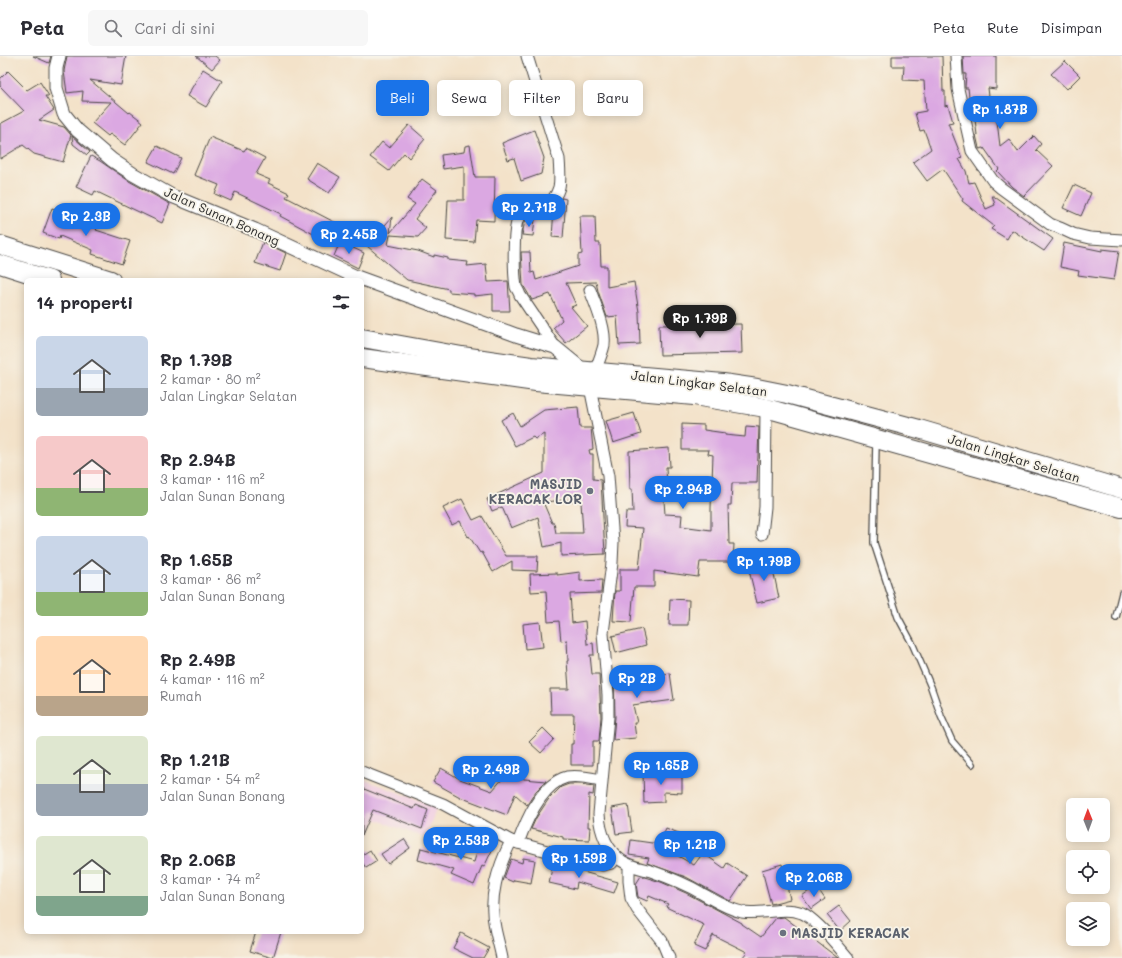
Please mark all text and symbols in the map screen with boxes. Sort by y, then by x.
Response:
search box [88,10,368,46]
text: Peta [20,15,64,40]
icon: search [102,17,124,39]
text: Cari di sini [134,18,215,38]
text: Peta [933,18,965,37]
text: Rute [987,18,1019,37]
text: Disimpan [1041,18,1102,37]
chip: Beli [376,80,429,116]
chip: Sewa [437,80,501,116]
chip: Filter [509,80,575,116]
chip: Baru [583,80,643,116]
pin: Rp 1.87B [959,96,1041,130]
text: Rp 1.87B [972,100,1028,117]
street label: Jalan Sunan Bonang [162,182,283,249]
pin: Rp 2.71B [488,194,570,228]
text: Rp 2.71B [502,198,556,215]
pin: Rp 2.3B [49,203,123,237]
text: Rp 2.3B [61,207,111,224]
pin: Rp 2.45B [308,221,390,255]
text: Rp 2.45B [320,225,378,242]
text: 14 properti [36,291,133,313]
icon: filters [330,291,352,313]
pin: Rp 1.79B [659,305,741,339]
text: Rp 1.79B [672,309,728,326]
text: Rp 1.79B [160,348,233,370]
icon: home [68,352,116,400]
street label: Jalan Lingkar Selatan [630,366,768,399]
text: 2 kamar · 80 m² [160,370,261,387]
text: Jalan Lingkar Selatan [160,387,297,404]
street label: Jalan Lingkar Selatan [946,429,1082,486]
text: Rp 2.94B [160,448,236,470]
icon: home [68,452,116,500]
text: 3 kamar · 116 m² [160,470,265,487]
place label: MASJID KERACAK LOR [489,475,582,507]
pin: Rp 2.94B [642,476,724,510]
text: Rp 2.94B [654,480,712,497]
marker: MASJID KERACAK LOR [585,486,595,496]
text: Jalan Sunan Bonang [160,487,285,504]
text: Rp 1.65B [160,548,233,570]
pin: Rp 1.79B [723,548,805,582]
icon: home [68,552,116,600]
text: Rp 1.79B [736,552,792,569]
text: 3 kamar · 86 m² [160,570,261,587]
text: Jalan Sunan Bonang [160,587,285,604]
text: Rp 2.49B [160,648,236,670]
icon: home [68,652,116,700]
pin: Rp 2B [609,665,665,699]
text: Rp 2B [618,669,656,686]
text: 4 kamar · 116 m² [160,670,265,687]
text: Rumah [160,687,201,704]
text: Rp 1.21B [160,748,230,770]
icon: home [68,752,116,800]
pin: Rp 1.65B [620,752,702,786]
pin: Rp 2.49B [450,756,532,790]
text: Rp 1.65B [633,756,689,773]
text: Rp 2.49B [462,760,520,777]
text: 2 kamar · 54 m² [160,770,260,787]
text: Jalan Sunan Bonang [160,787,285,804]
north arrow [1066,798,1110,842]
map controls [1066,798,1110,946]
pin: Rp 2.53B [420,827,502,861]
text: Rp 2.53B [432,831,490,848]
pin: Rp 1.21B [649,831,731,865]
text: Rp 1.21B [663,835,717,852]
pin: Rp 1.59B [538,845,620,879]
text: Rp 2.06B [160,848,236,870]
text: Rp 1.59B [551,849,607,866]
button: locate [1066,850,1110,894]
icon: home [68,852,116,900]
pin: Rp 2.06B [773,864,855,898]
text: Rp 2.06B [785,868,843,885]
text: 3 kamar · 74 m² [160,870,260,887]
text: Jalan Sunan Bonang [160,887,285,904]
button: layers [1066,902,1110,946]
place label: MASJID KERACAK [791,924,910,941]
marker: MASJID KERACAK [778,928,788,938]

